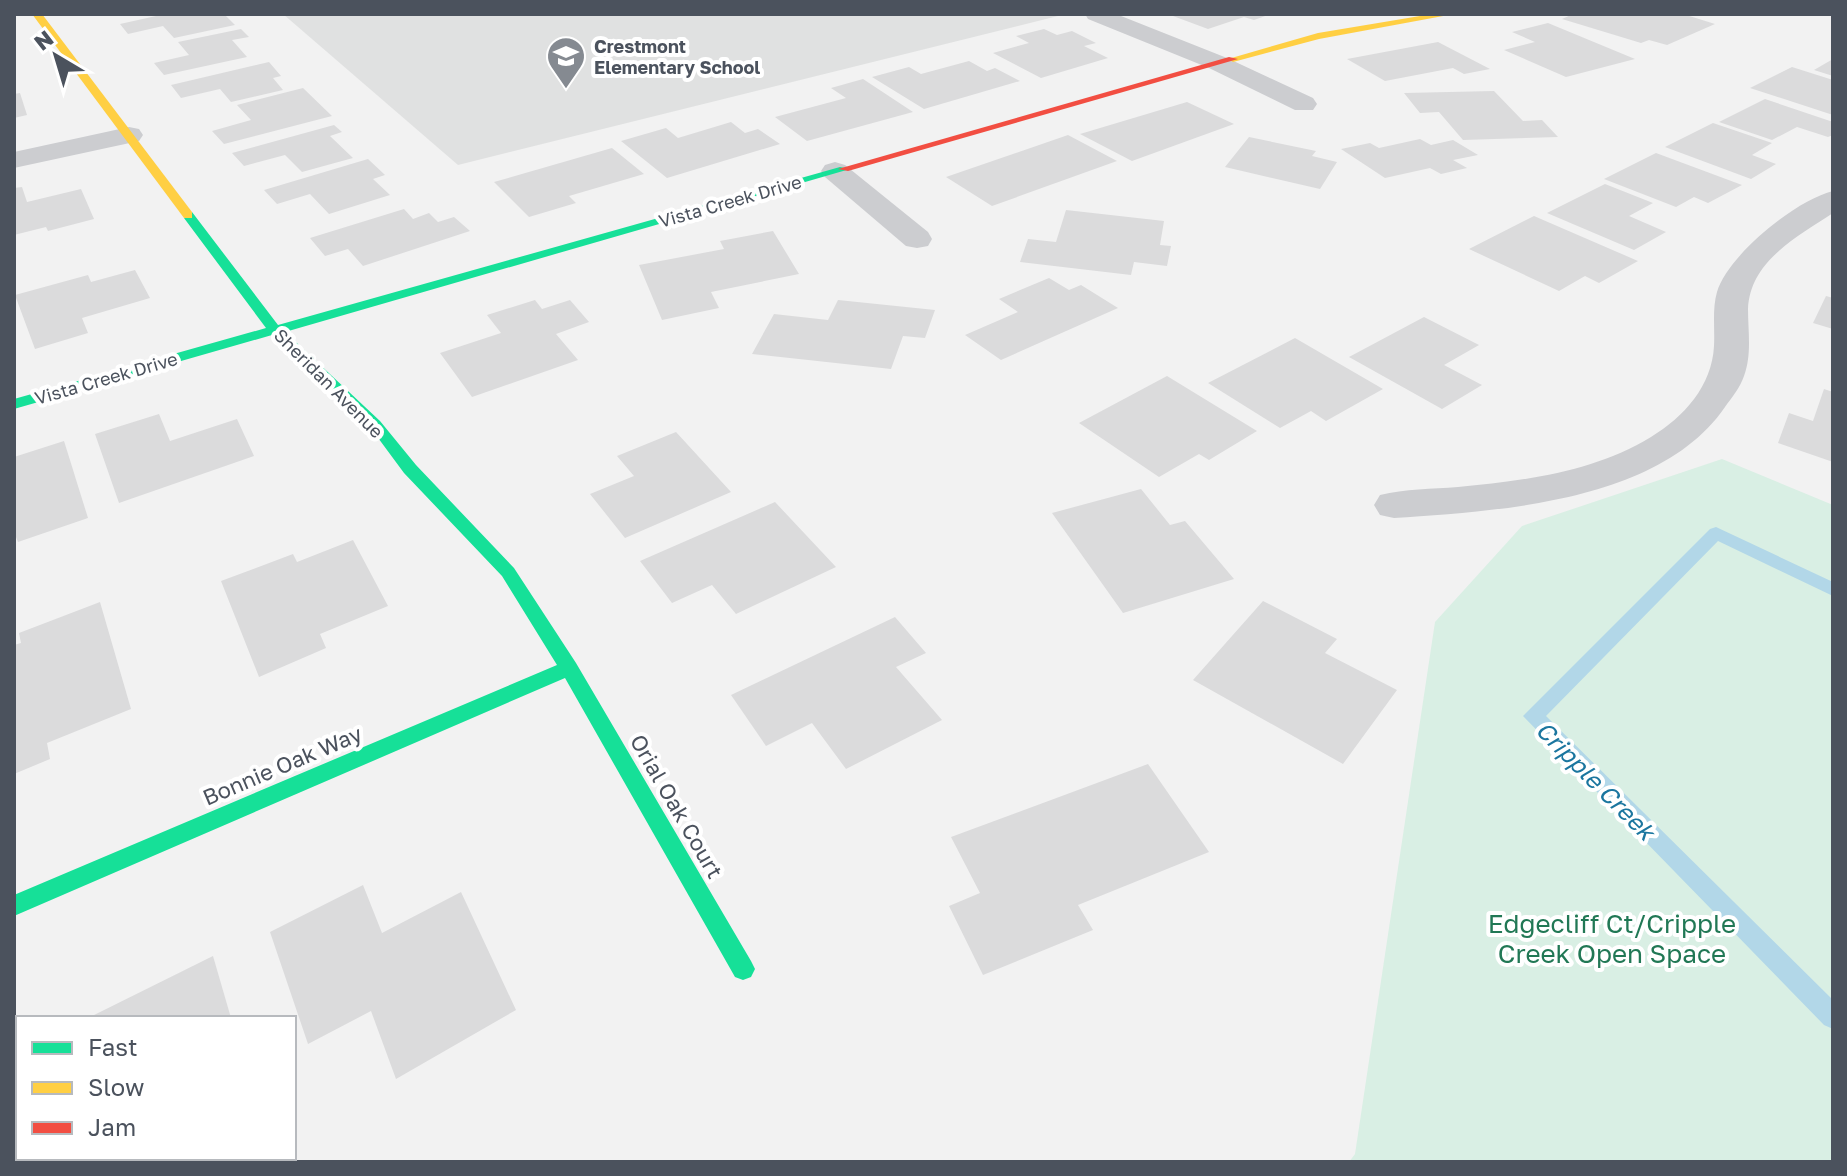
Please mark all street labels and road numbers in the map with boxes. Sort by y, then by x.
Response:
street label: Vista Creek Drive [656,170,804,232]
street label: Sheridan Avenue [270,324,388,442]
street label: Vista Creek Drive [32,347,180,409]
street label: Bonnie Oak Way [198,719,366,811]
street label: Orial Oak Court [625,729,729,883]

